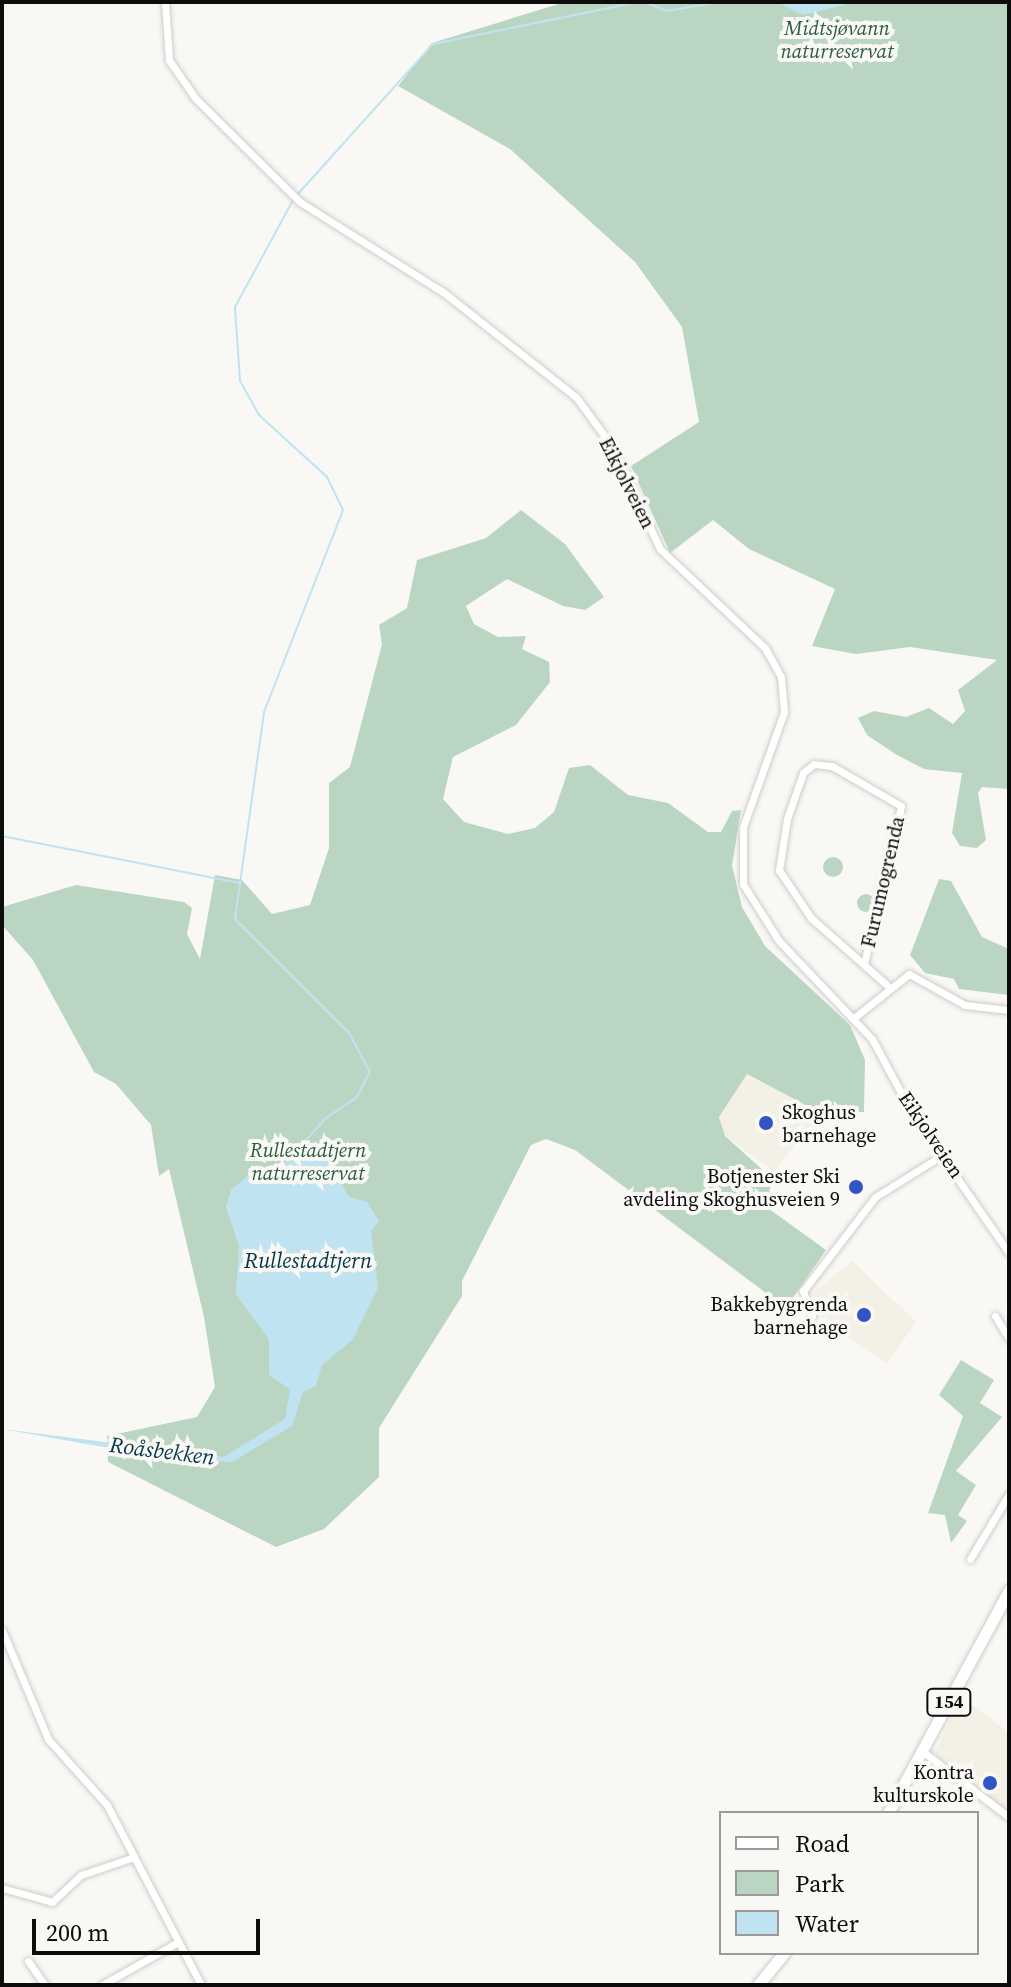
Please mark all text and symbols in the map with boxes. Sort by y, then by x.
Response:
park label: Midtsjøvann naturreservat [781,16,893,63]
street label: Eikjolveien [594,433,660,533]
street label: Furumogrenda [856,814,910,950]
street label: Eikjolveien [893,1087,969,1183]
place label: Skoghus barnehage [782,1100,877,1147]
marker: Skoghus barnehage [757,1114,775,1132]
park label: Rullestadtjern naturreservat [250,1139,366,1186]
place label: Botjenester Ski avdeling Skoghusveien 9 [623,1164,840,1211]
marker: Botjenester Ski avdeling Skoghusveien 9 [847,1178,865,1196]
water label: Rullestadtjern [244,1248,372,1274]
place label: Bakkebygrenda barnehage [710,1292,848,1339]
marker: Bakkebygrenda barnehage [855,1306,873,1324]
water label: Roåsbekken [108,1431,216,1471]
road number: 154 [925,1688,973,1716]
place label: Kontra kulturskole [873,1760,974,1807]
marker: Kontra kulturskole [981,1774,999,1792]
legend [719,1811,979,1955]
text: Road [795,1827,849,1860]
text: Park [795,1867,844,1900]
scale bar [36,1903,264,1953]
text: Water [795,1907,859,1940]
text: 200 m [46,1916,109,1949]

